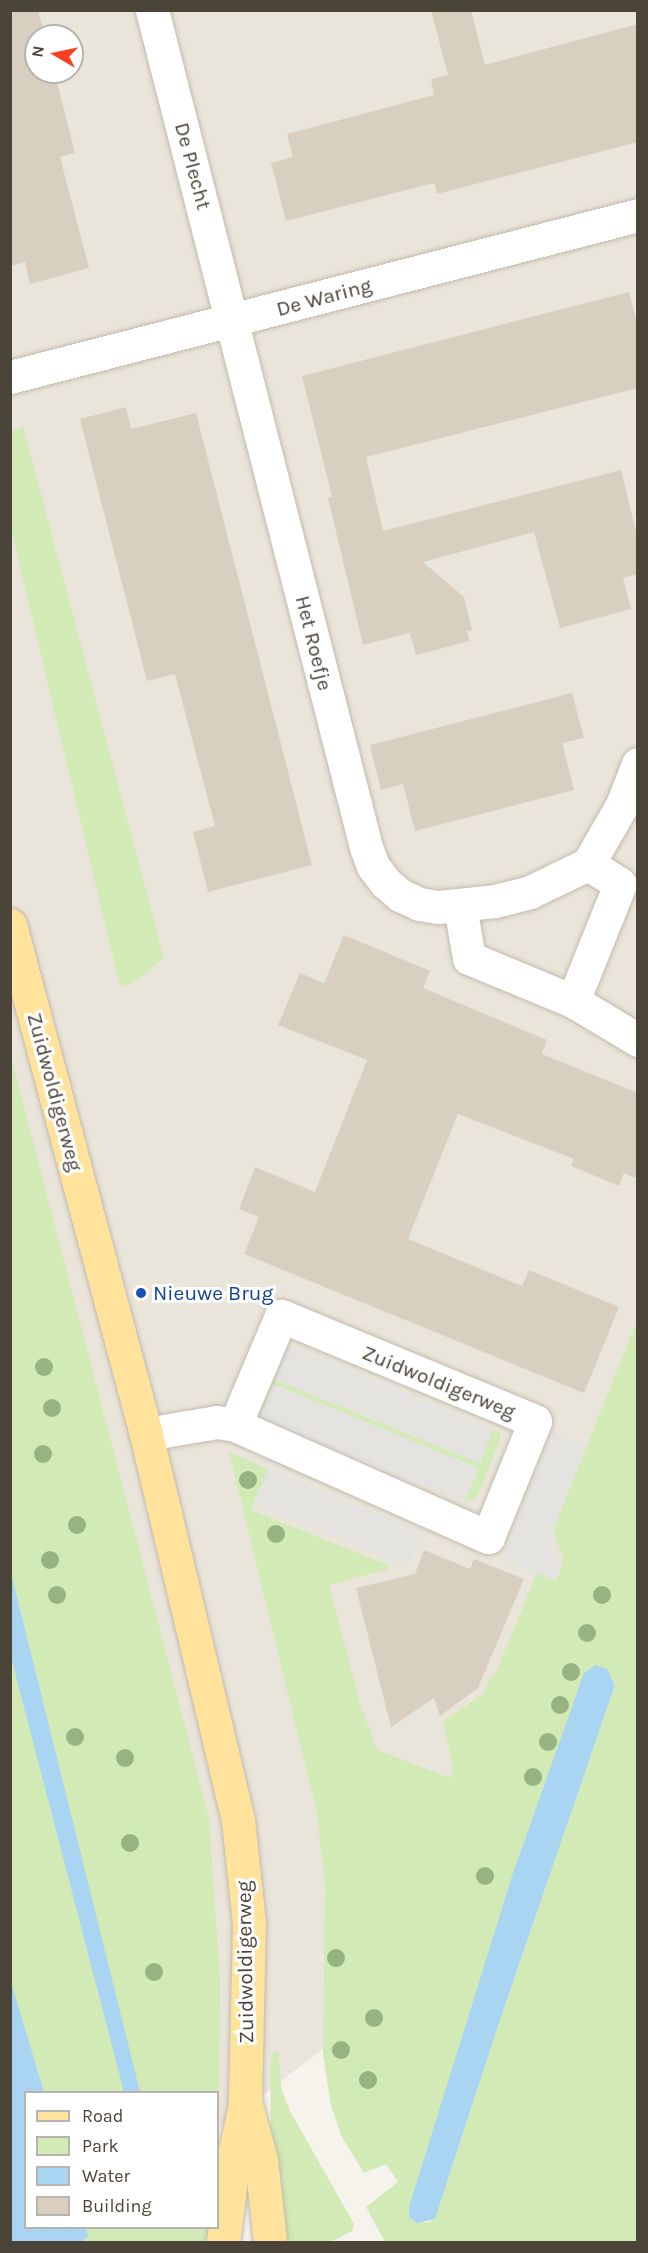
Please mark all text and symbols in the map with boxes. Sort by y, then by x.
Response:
north arrow [24,24,84,84]
text: N [27,44,48,59]
street label: De Plecht [169,120,217,212]
street label: De Waring [274,272,374,322]
street label: Het Roefje [290,593,338,693]
street label: Zuidwoldigerweg [22,1010,88,1174]
place label: Nieuwe Brug [153,1280,273,1306]
marker: Nieuwe Brug [134,1286,148,1300]
street label: Zuidwoldigerweg [359,1340,519,1424]
street label: Zuidwoldigerweg [231,1880,259,2044]
legend [24,2091,219,2229]
text: Road [82,2105,123,2127]
text: Park [82,2135,119,2157]
text: Water [82,2165,130,2187]
text: Building [82,2195,152,2217]

